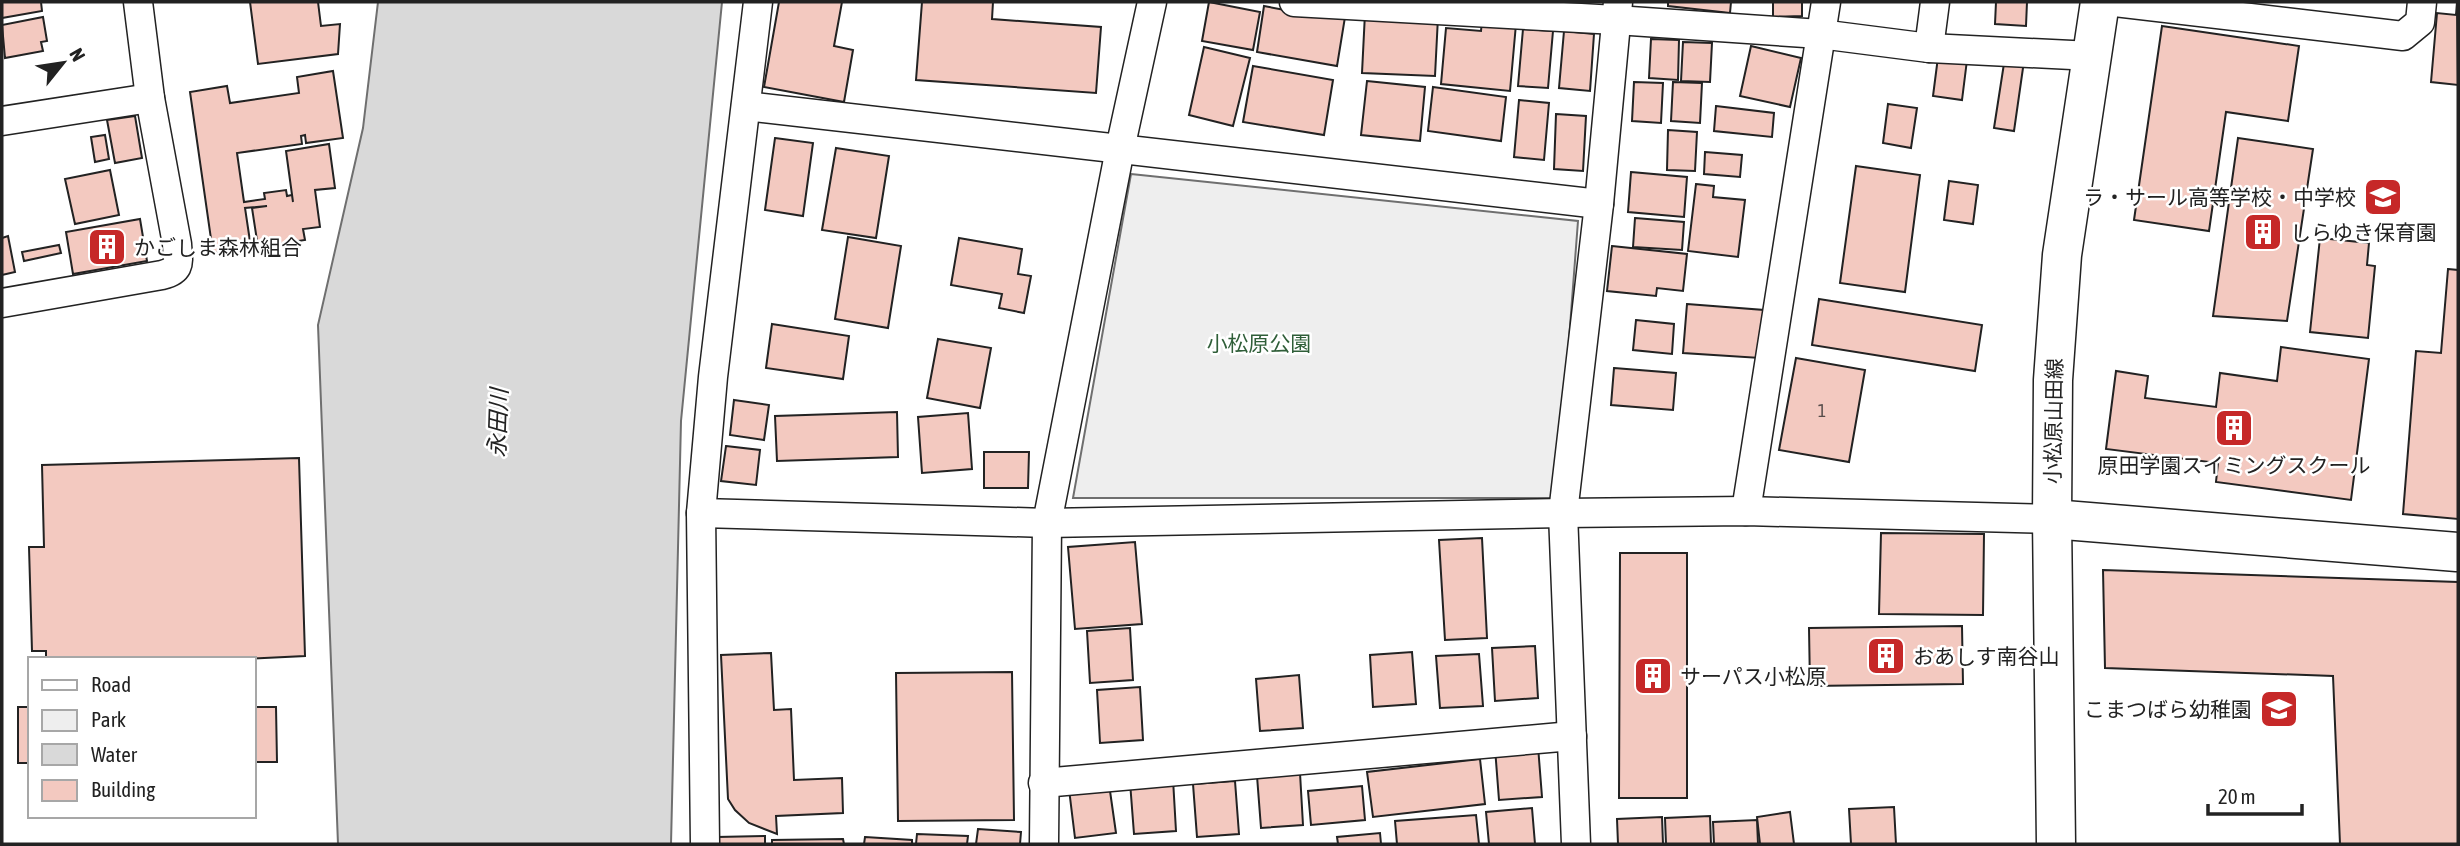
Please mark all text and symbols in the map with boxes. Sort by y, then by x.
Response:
north arrow [28,28,98,98]
text: N [65,44,90,65]
school or university icon: ラ・サール高等学校・中学校 [2362,176,2404,218]
place label: ラ・サール高等学校・中学校 [2083,185,2356,209]
building icon: しらゆき保育園 [2242,211,2284,253]
place label: しらゆき保育園 [2290,220,2437,244]
building icon: かごしま森林組合 [86,226,128,268]
place label: かごしま森林組合 [134,235,302,259]
park label: 小松原公園 [1207,331,1312,355]
street label: 小松原山田線 [2040,358,2066,484]
water label: 永田川 [484,385,512,458]
house number: 1 [1818,400,1826,421]
building icon: 原田学園スイミングスクール [2213,407,2255,449]
place label: 原田学園スイミングスクール [2098,453,2371,477]
building icon: おあしす南谷山 [1865,635,1907,677]
place label: おあしす南谷山 [1913,644,2060,668]
building icon: サーパス小松原 [1632,655,1674,697]
legend [28,657,256,818]
place label: サーパス小松原 [1680,664,1827,688]
text: Road [91,672,131,696]
school or university icon: こまつばら幼稚園 [2258,688,2300,730]
place label: こまつばら幼稚園 [2084,697,2252,721]
text: Park [91,707,126,731]
text: Water [91,742,138,766]
scale bar [2208,772,2302,816]
text: Building [91,777,155,801]
text: 20 m [2218,784,2256,808]

